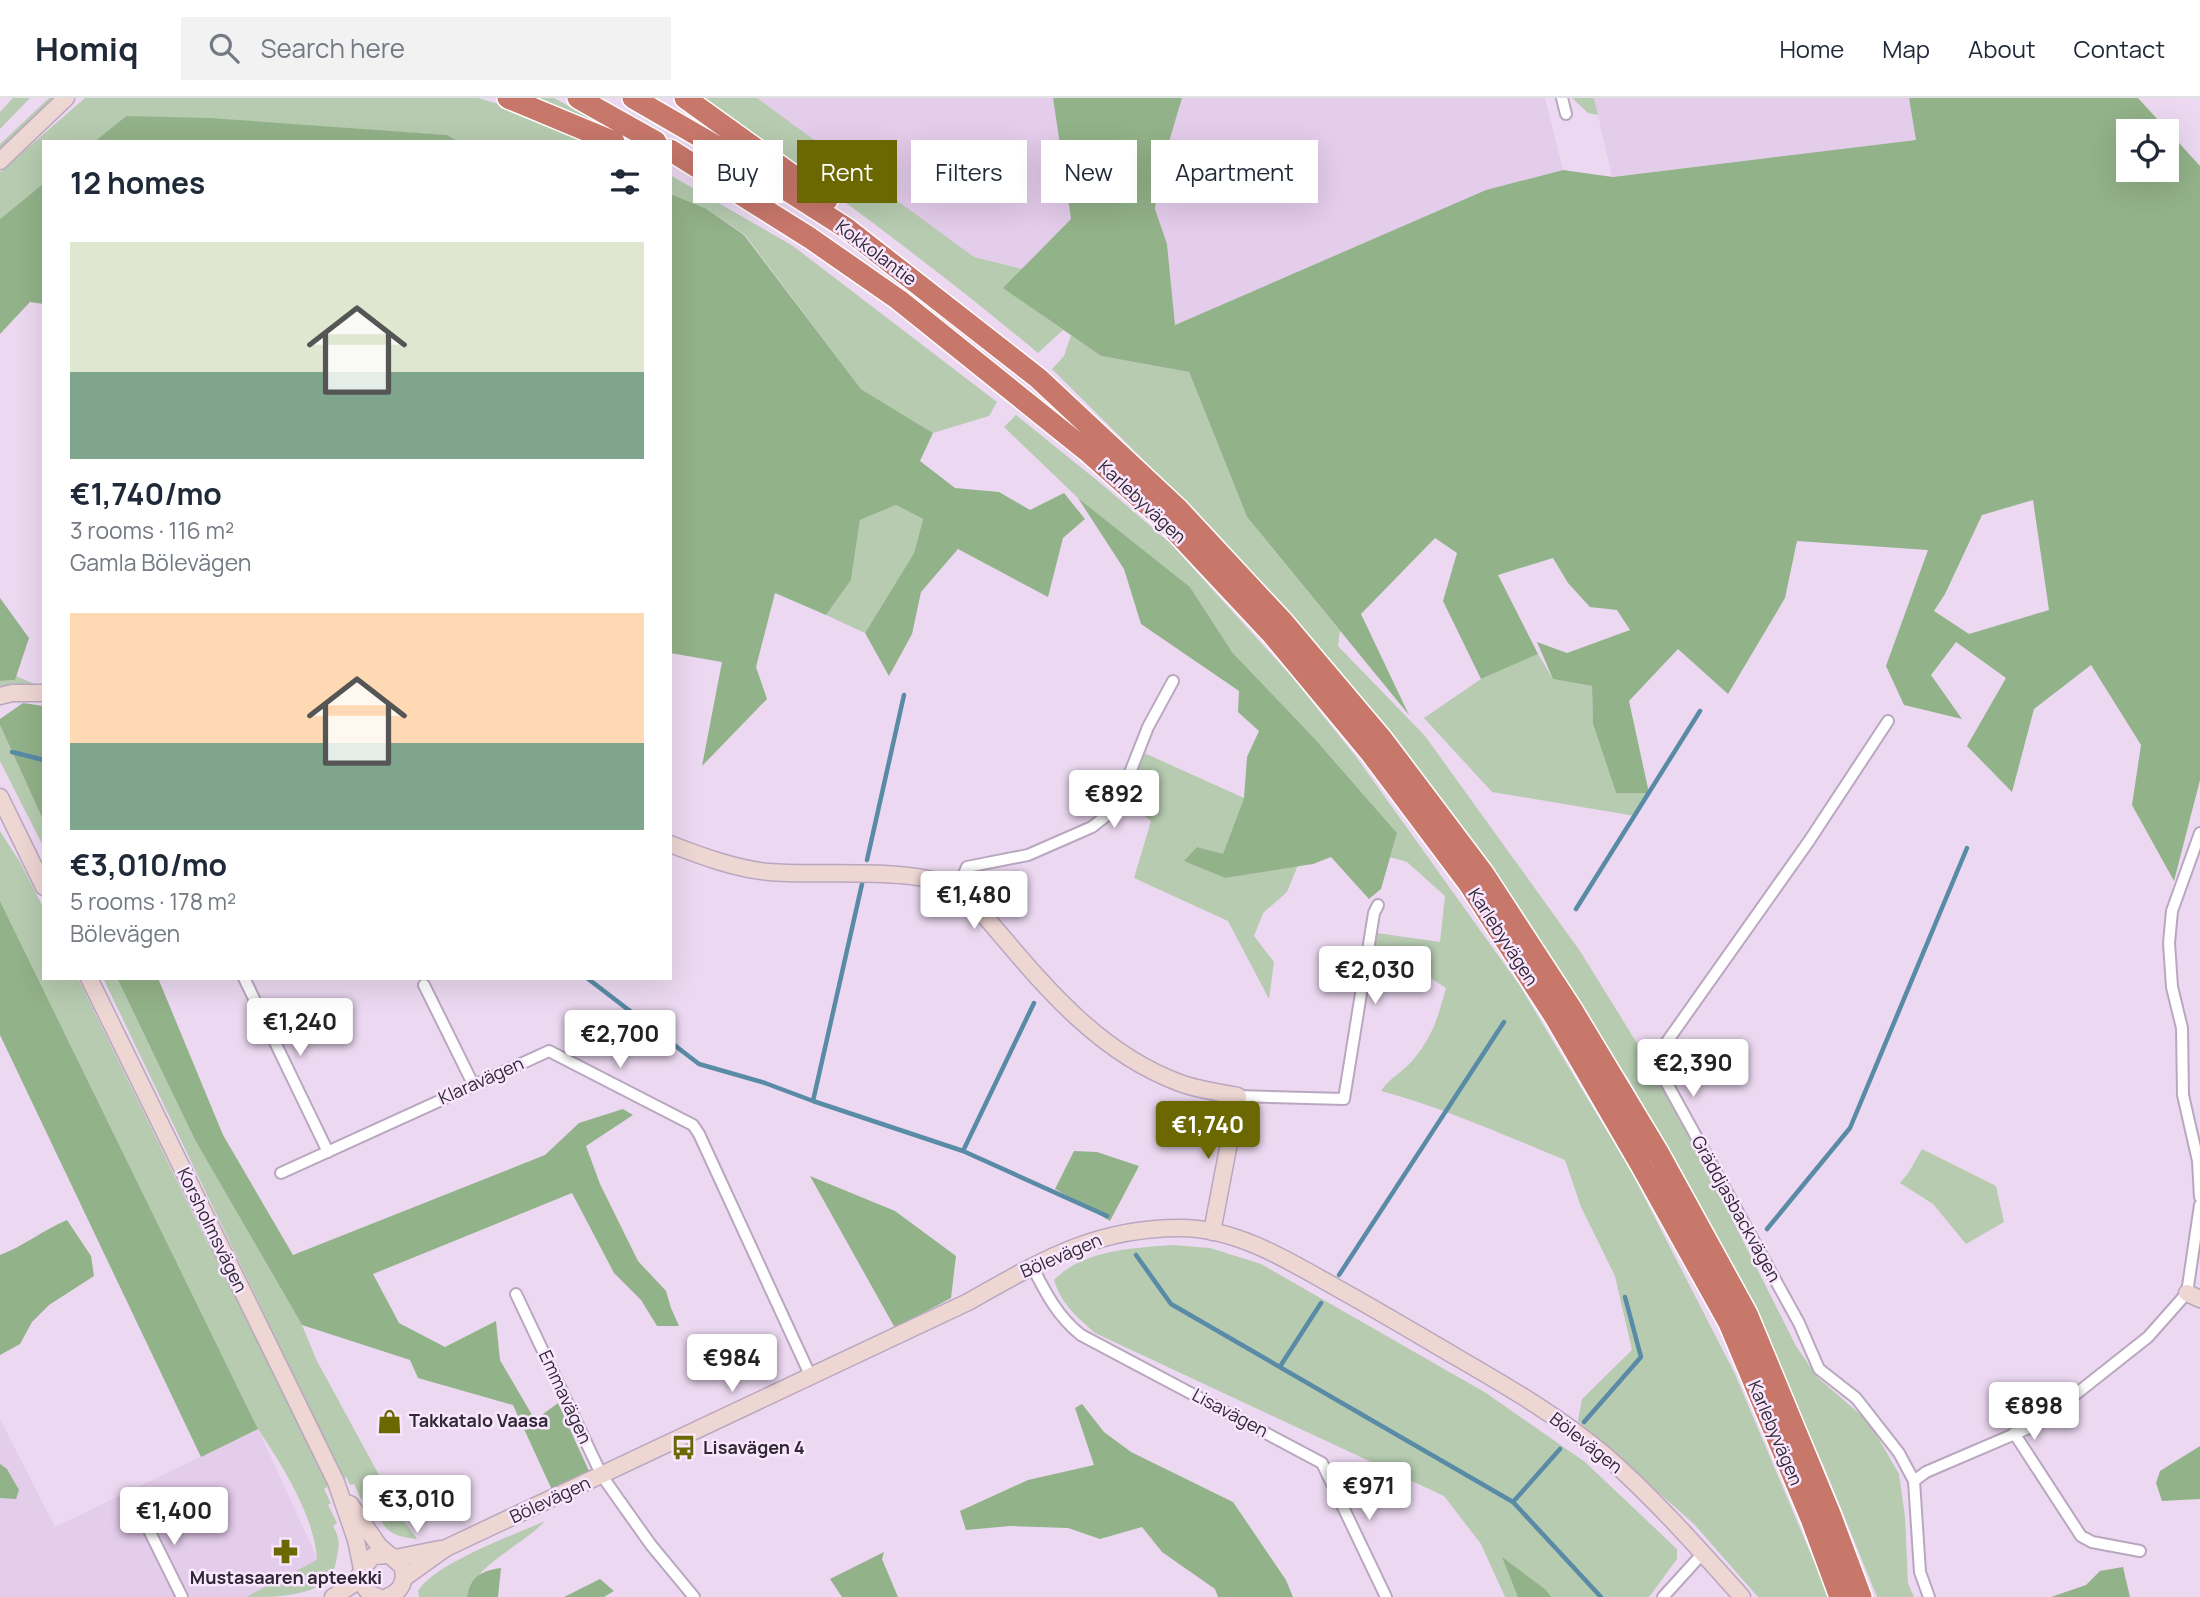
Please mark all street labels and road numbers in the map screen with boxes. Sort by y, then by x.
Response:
street label: Kokkolantie [831,214,922,291]
street label: Karlebyvägen [1094,454,1192,548]
street label: Karlebyvägen [1463,883,1544,990]
street label: Klaravägen [434,1051,527,1110]
street label: Gräddjasbackvägen [1687,1131,1787,1286]
street label: Korsholmsvägen [172,1163,254,1296]
street label: Bölevägen [1016,1227,1105,1283]
street label: Emmavägen [534,1346,598,1447]
street label: Karlebyvägen [1743,1376,1809,1489]
street label: Lisavägen [1188,1382,1273,1442]
street label: Bölevägen [1545,1406,1628,1478]
street label: Bölevägen [505,1470,594,1528]

